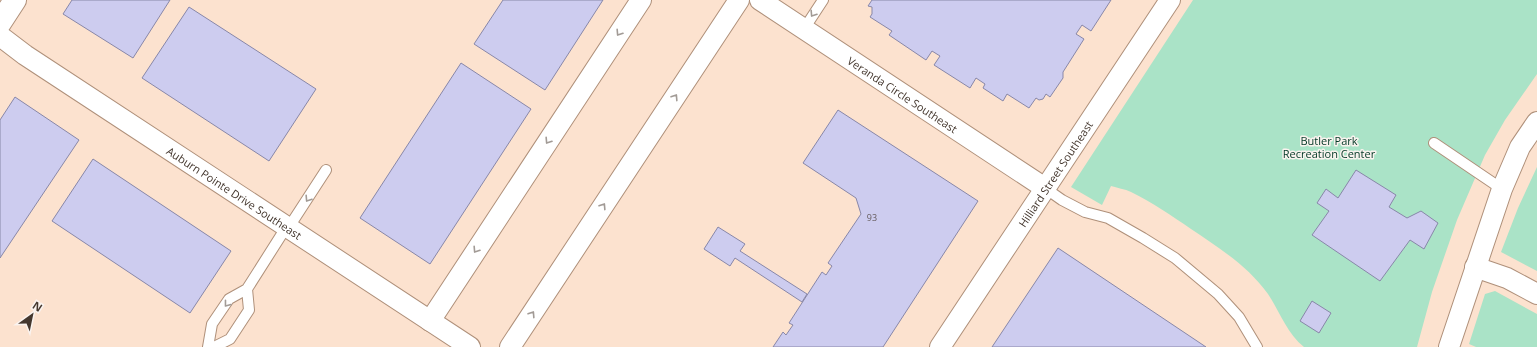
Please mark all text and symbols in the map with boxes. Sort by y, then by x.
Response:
one-way arrow [811,10,818,17]
one-way arrow [617,28,624,35]
street label: Veranda Circle Southeast [845,52,961,136]
one-way arrow [670,94,677,101]
street label: Hilliard Street Southeast [1014,117,1096,230]
park label: Butler Park Recreation Center [1283,133,1376,161]
one-way arrow [545,137,553,144]
street label: Auburn Pointe Drive Southeast [164,143,305,242]
one-way arrow [306,194,313,201]
one-way arrow [598,203,606,210]
house number: 93 [867,211,877,224]
one-way arrow [474,246,481,253]
north arrow [12,295,52,335]
text: N [30,297,46,315]
one-way arrow [224,299,231,306]
one-way arrow [527,312,534,319]

